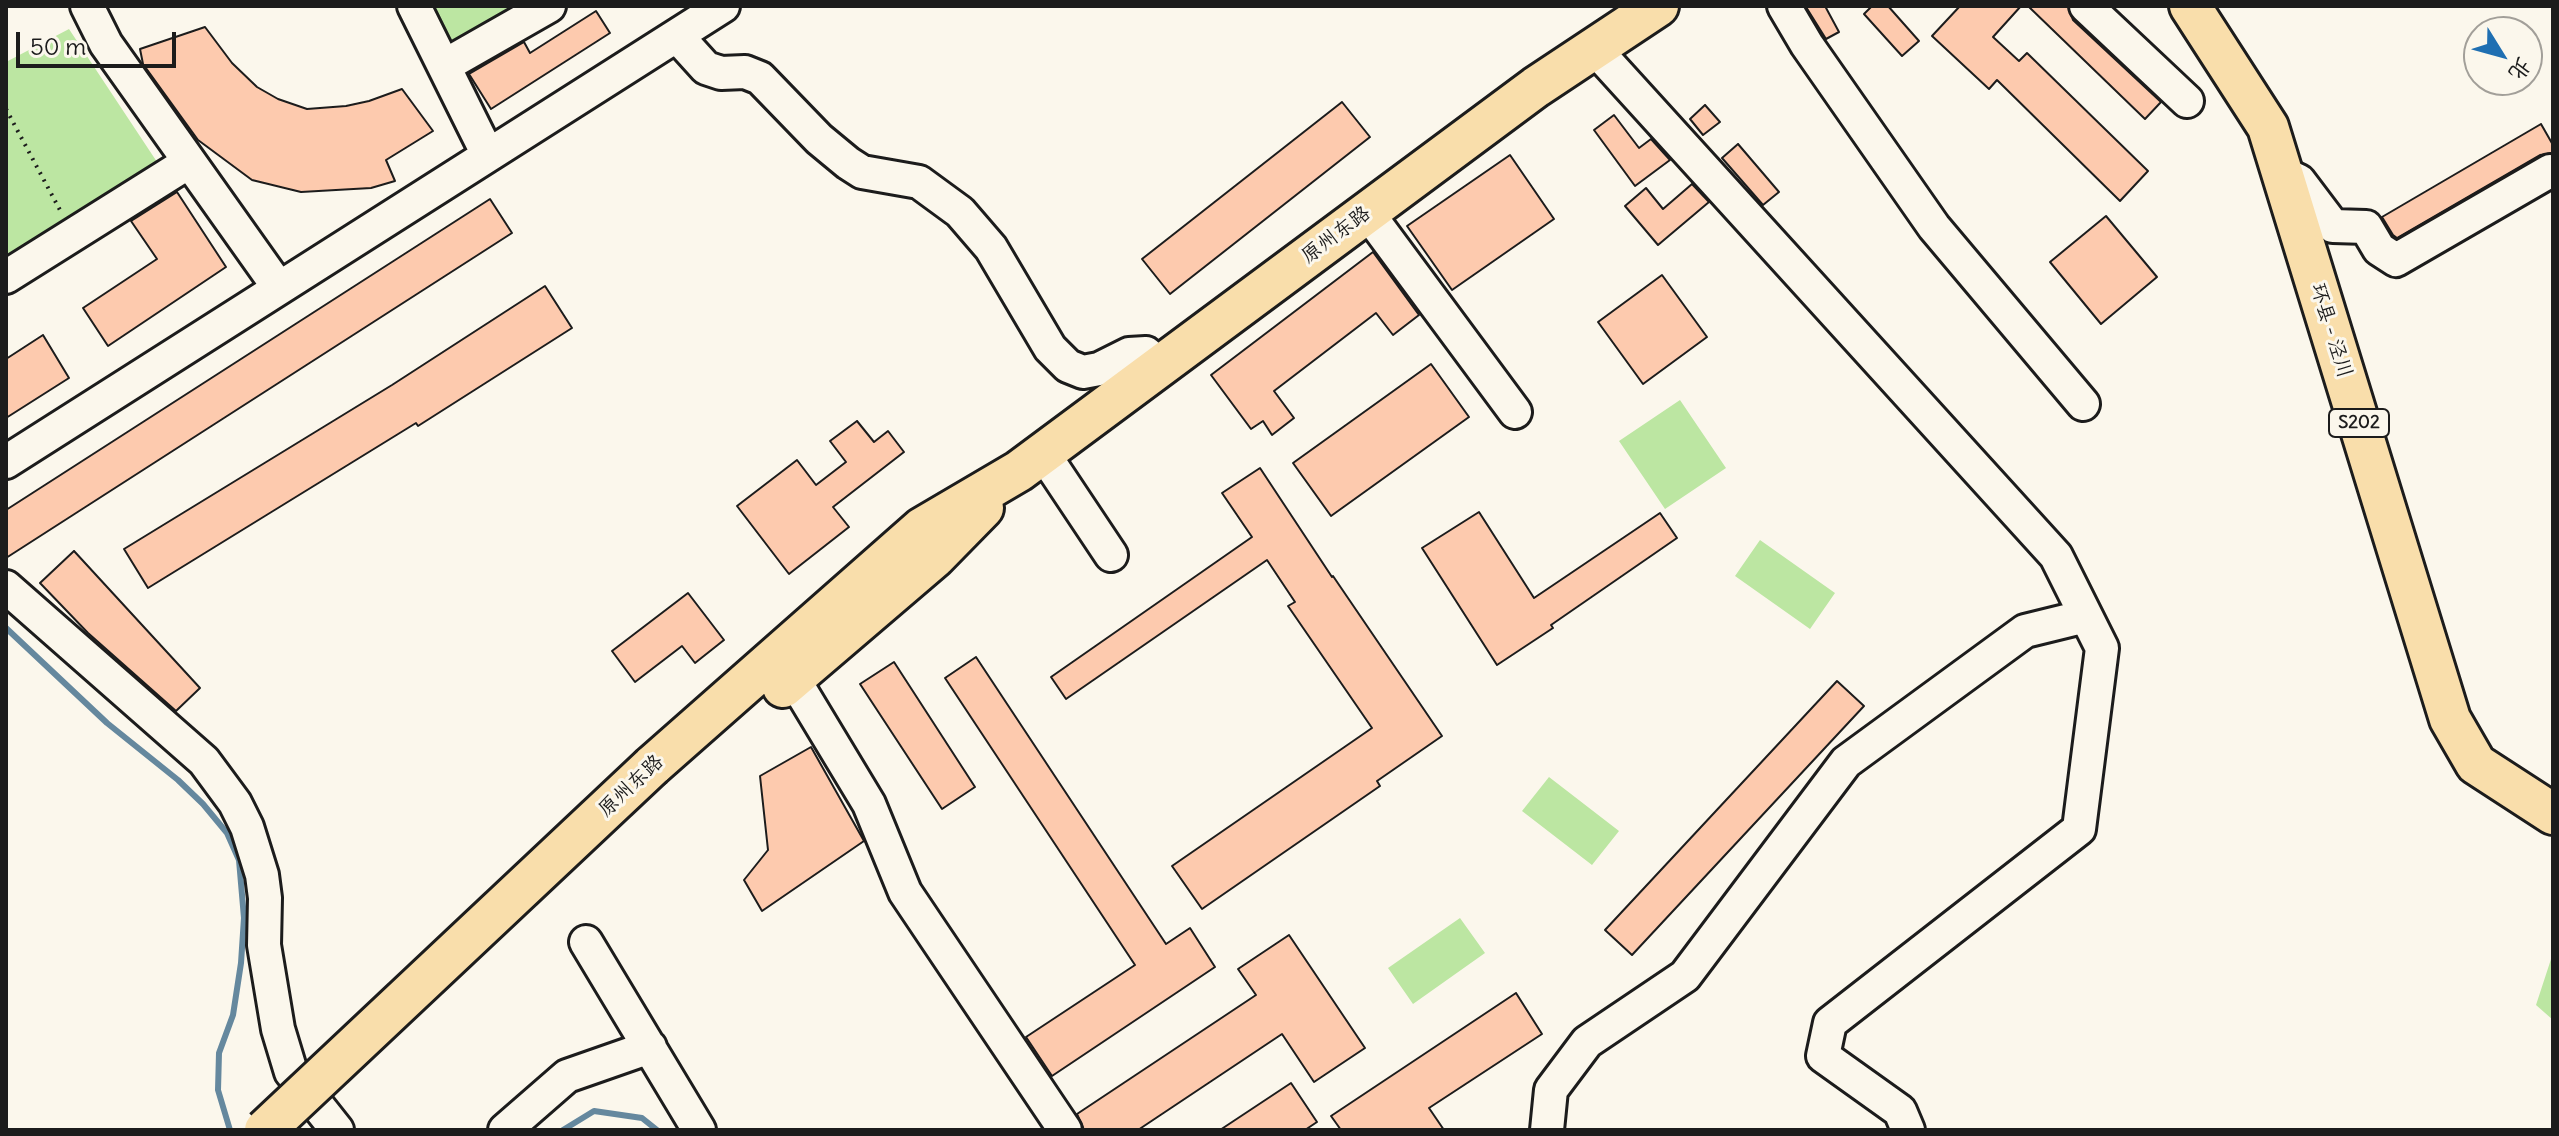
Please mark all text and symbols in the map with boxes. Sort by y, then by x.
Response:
scale bar [20,16,180,66]
north arrow [2463,16,2543,96]
text: 50 m [30,31,86,61]
text: 北 [2503,52,2538,86]
street label: 原州东路 [1297,201,1375,269]
street label: 环县 - 泾川 [2305,281,2357,381]
road number: S202 [2329,409,2389,437]
street label: 原州东路 [594,750,668,822]

